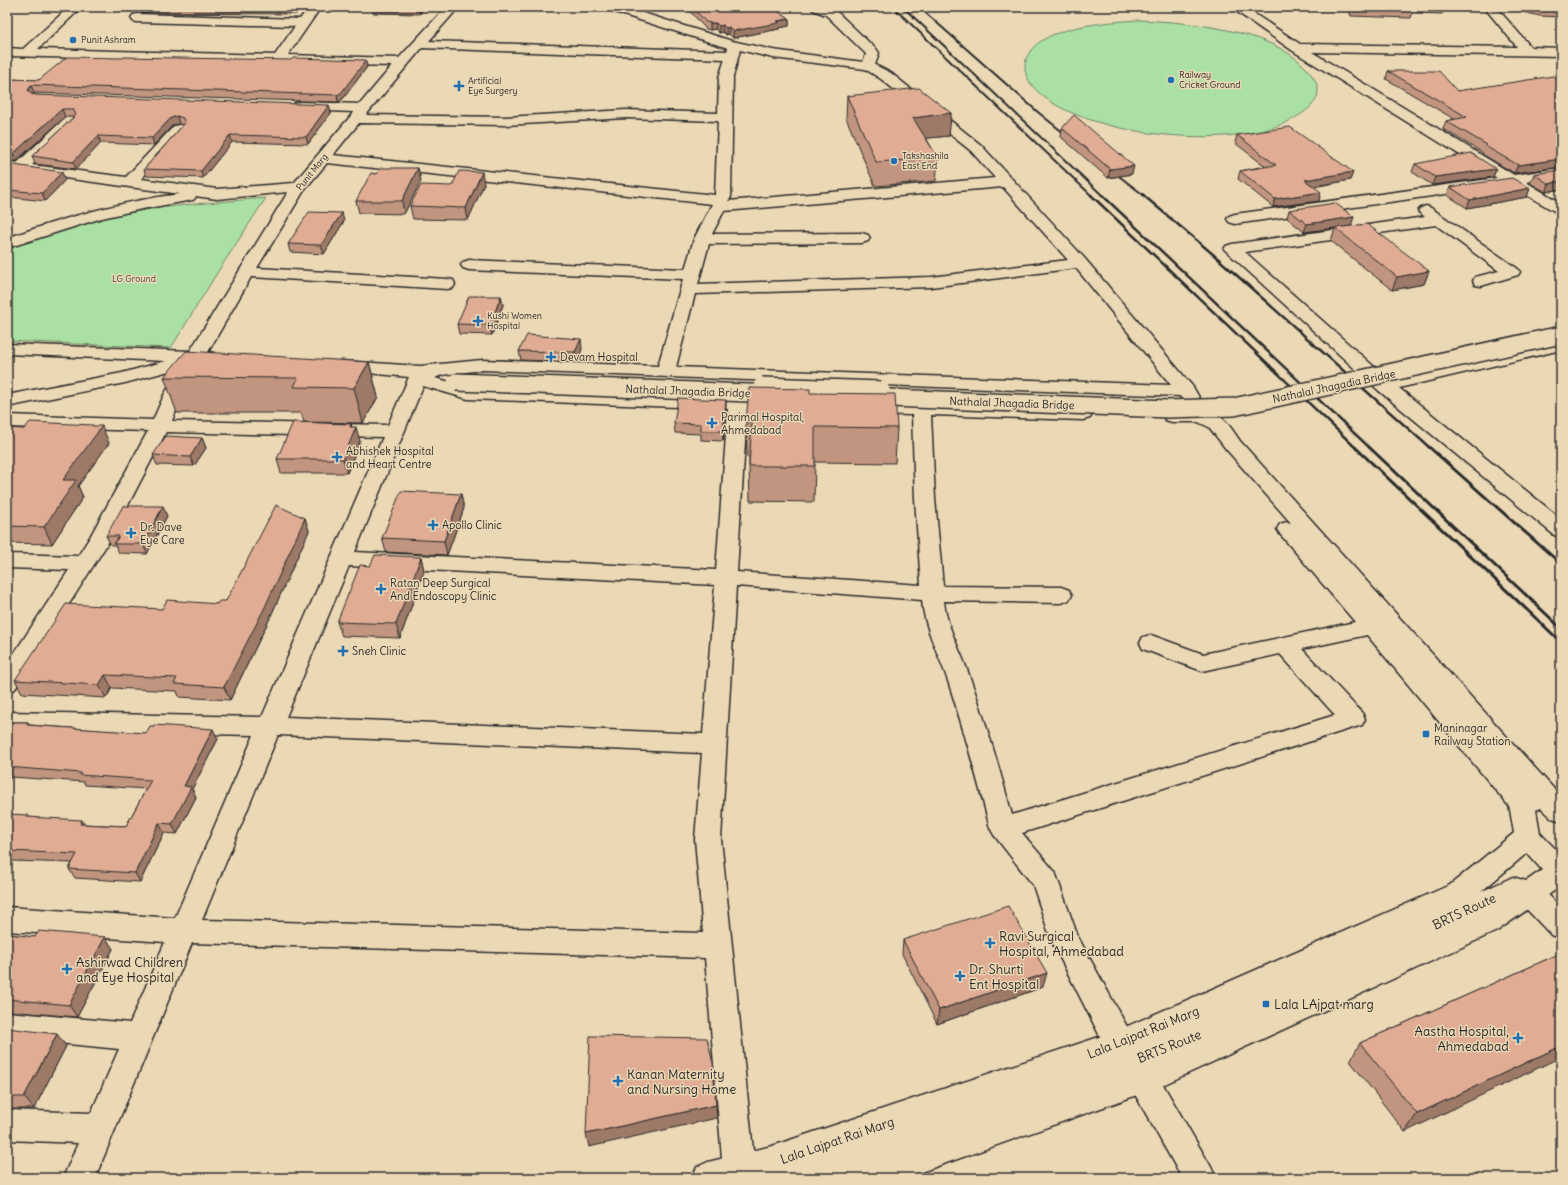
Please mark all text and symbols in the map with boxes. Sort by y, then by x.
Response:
place label: Punit Ashram [81,34,136,45]
marker: Punit Ashram [68,35,78,45]
place label: Railway Cricket Ground [1179,69,1241,90]
place label: Artificial Eye Surgery [468,75,518,96]
marker: Railway Cricket Ground [1166,75,1176,85]
marker: Artificial Eye Surgery [453,80,465,92]
place label: Takshashila East End [902,150,949,171]
street label: Punit Marg [293,151,330,192]
marker: Takshashila East End [889,156,899,166]
park label: LG Ground [112,273,156,284]
place label: Kushi Women Hospital [487,310,542,331]
marker: Kushi Women Hospital [472,315,484,327]
place label: Devam Hospital [560,350,638,364]
marker: Devam Hospital [545,351,557,363]
street label: Nathalal Jhagadia Bridge [1271,366,1397,406]
street label: Nathalal Jhagadia Bridge [625,382,751,400]
street label: Nathalal Jhagadia Bridge [949,394,1075,412]
place label: Parimal Hospital, Ahmedabad [721,410,804,437]
marker: Parimal Hospital, Ahmedabad [706,417,718,429]
place label: Abhishek Hospital and Heart Centre [346,444,434,471]
marker: Abhishek Hospital and Heart Centre [331,451,343,463]
place label: Apollo Clinic [442,518,502,532]
marker: Apollo Clinic [427,519,439,531]
place label: Dr. Dave Eye Care [140,520,185,547]
marker: Dr. Dave Eye Care [125,527,137,539]
place label: Ratan Deep Surgical And Endoscopy Clinic [390,576,497,603]
marker: Ratan Deep Surgical And Endoscopy Clinic [375,583,387,595]
place label: Sneh Clinic [352,644,406,658]
marker: Sneh Clinic [337,645,349,657]
place label: Maninagar Railway Station [1434,721,1511,748]
marker: Maninagar Railway Station [1421,729,1431,739]
street label: BRTS Route [1430,889,1499,934]
place label: Ravi Surgical Hospital, Ahmedabad [999,928,1124,960]
marker: Ravi Surgical Hospital, Ahmedabad [984,937,996,949]
place label: Ashirwad Children and Eye Hospital [76,954,184,986]
place label: Dr. Shurti Ent Hospital [969,961,1039,993]
marker: Ashirwad Children and Eye Hospital [61,963,73,975]
marker: Dr. Shurti Ent Hospital [954,970,966,982]
place label: Lala LAjpat marg [1274,996,1374,1013]
marker: Lala LAjpat marg [1261,999,1271,1009]
street label: Lala Lajpat Rai Marg [1085,1002,1202,1063]
place label: Aastha Hospital, Ahmedabad [1415,1023,1509,1055]
street label: BRTS Route [1135,1026,1204,1067]
marker: Aastha Hospital, Ahmedabad [1512,1032,1524,1044]
place label: Kanan Maternity and Nursing Home [627,1066,736,1098]
marker: Kanan Maternity and Nursing Home [612,1075,624,1087]
street label: Lala Lajpat Rai Marg [778,1113,896,1168]

